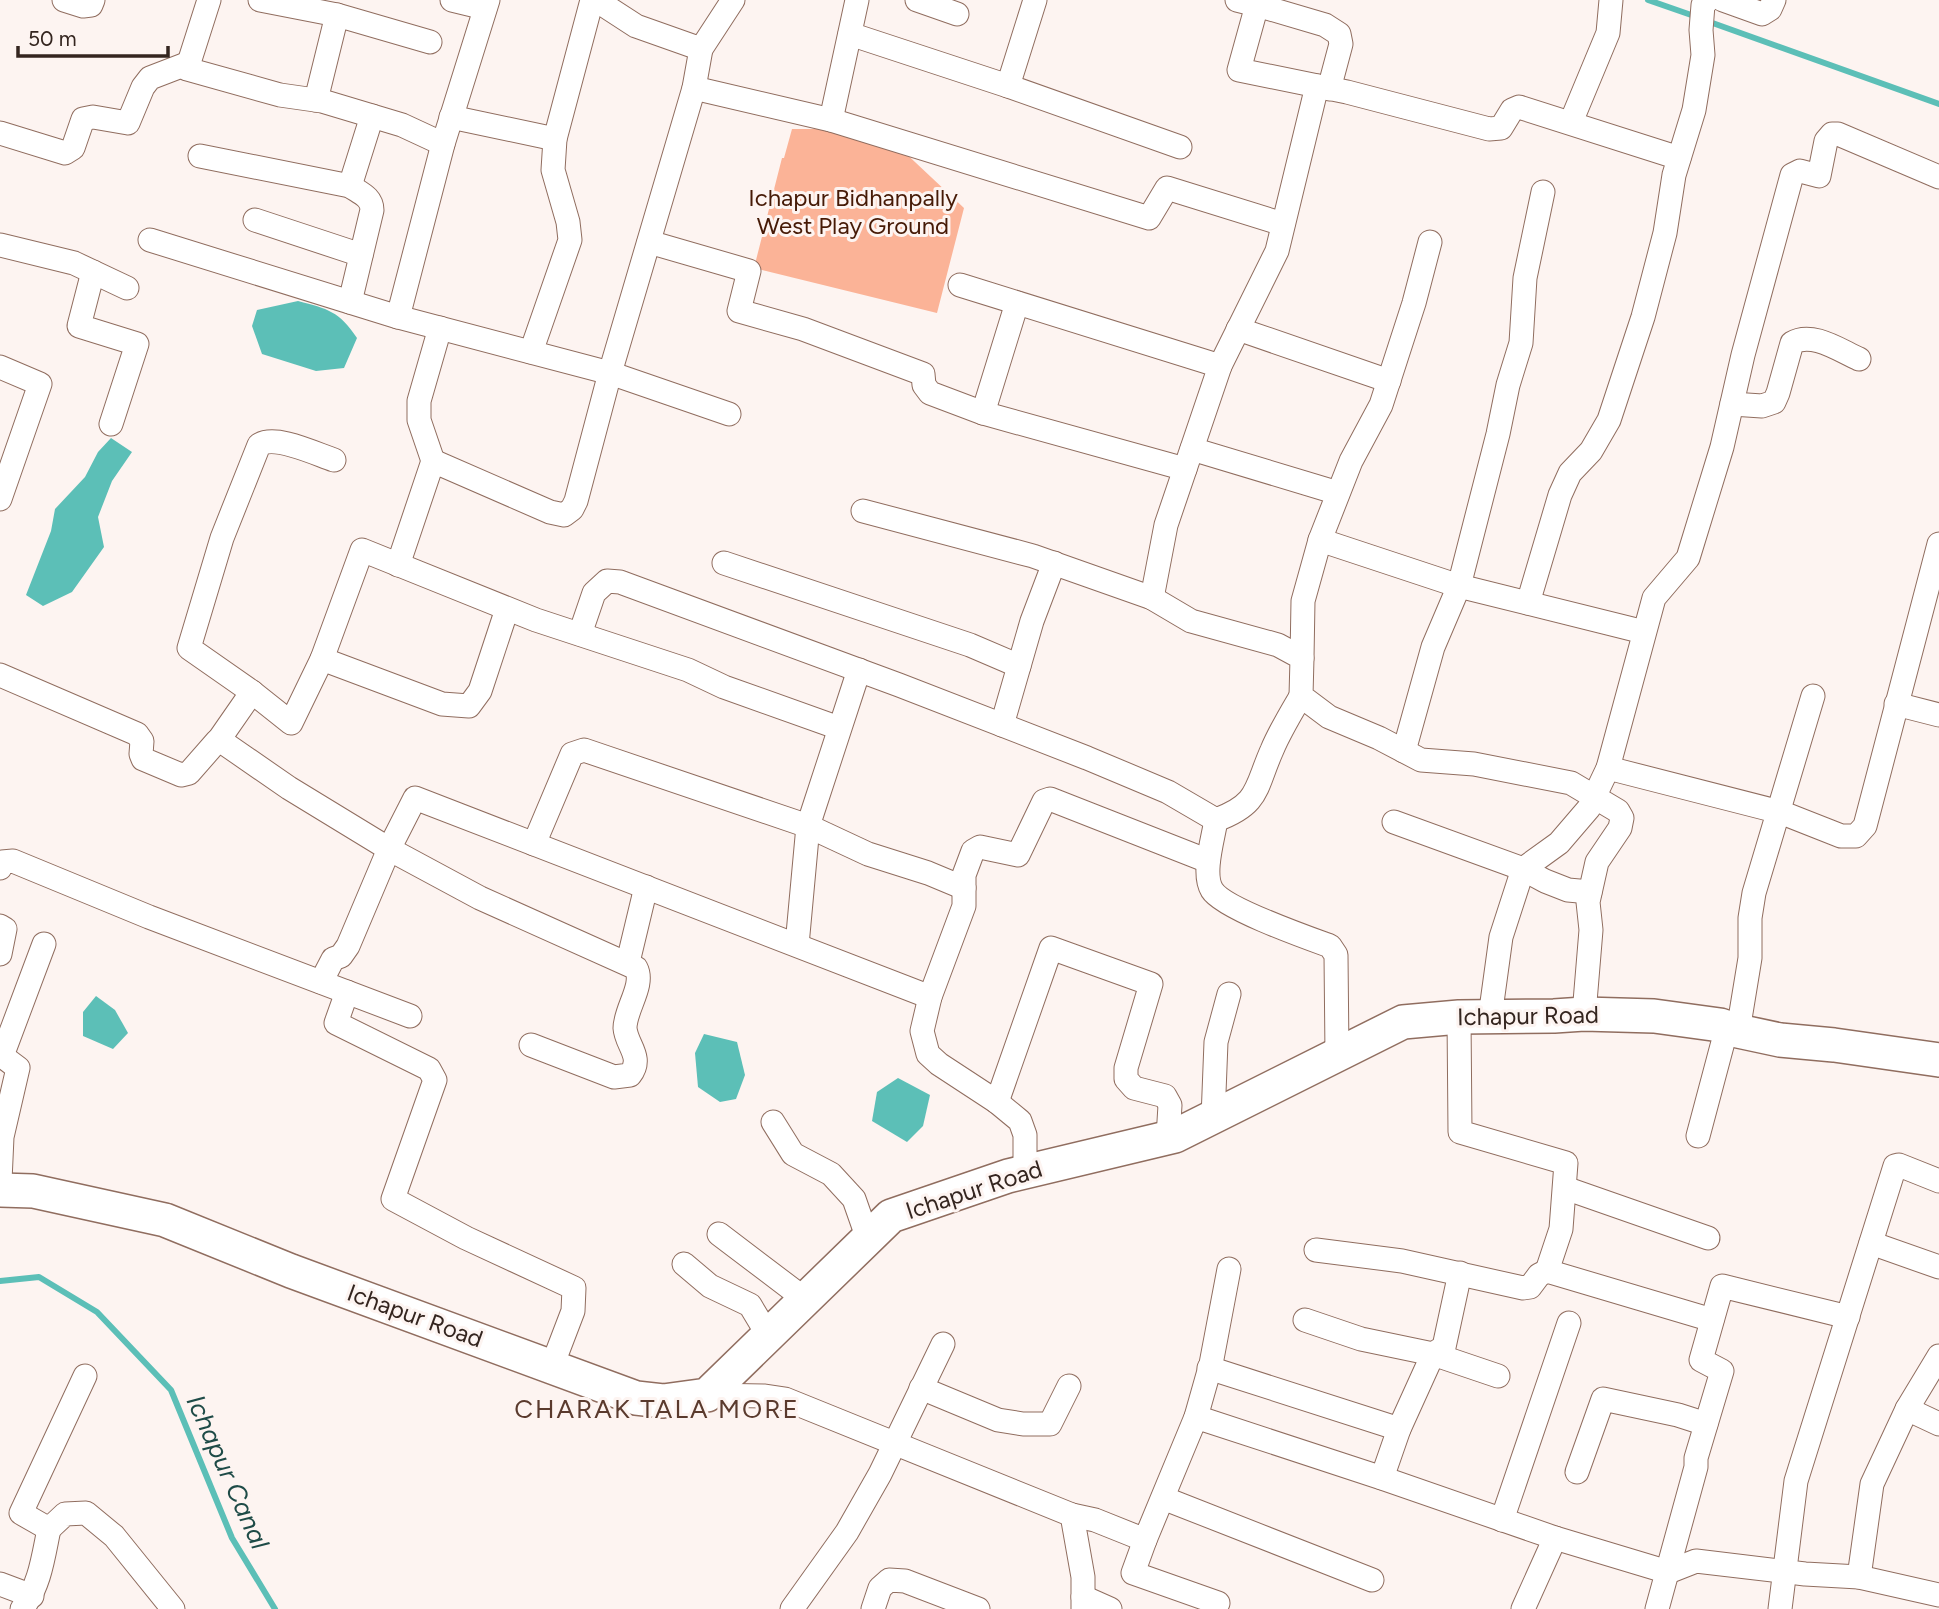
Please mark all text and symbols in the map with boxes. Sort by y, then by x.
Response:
scale bar [18,14,168,58]
text: 50 m [28,26,77,51]
park label: Ichapur Bidhanpally West Play Ground [748,183,958,240]
street label: Ichapur Road [1457,1000,1599,1031]
street label: Ichapur Road [902,1154,1046,1225]
street label: Ichapur Road [344,1278,487,1353]
water label: Ichapur Canal [180,1390,276,1554]
district label: CHARAK TALA MORE [514,1393,800,1425]

